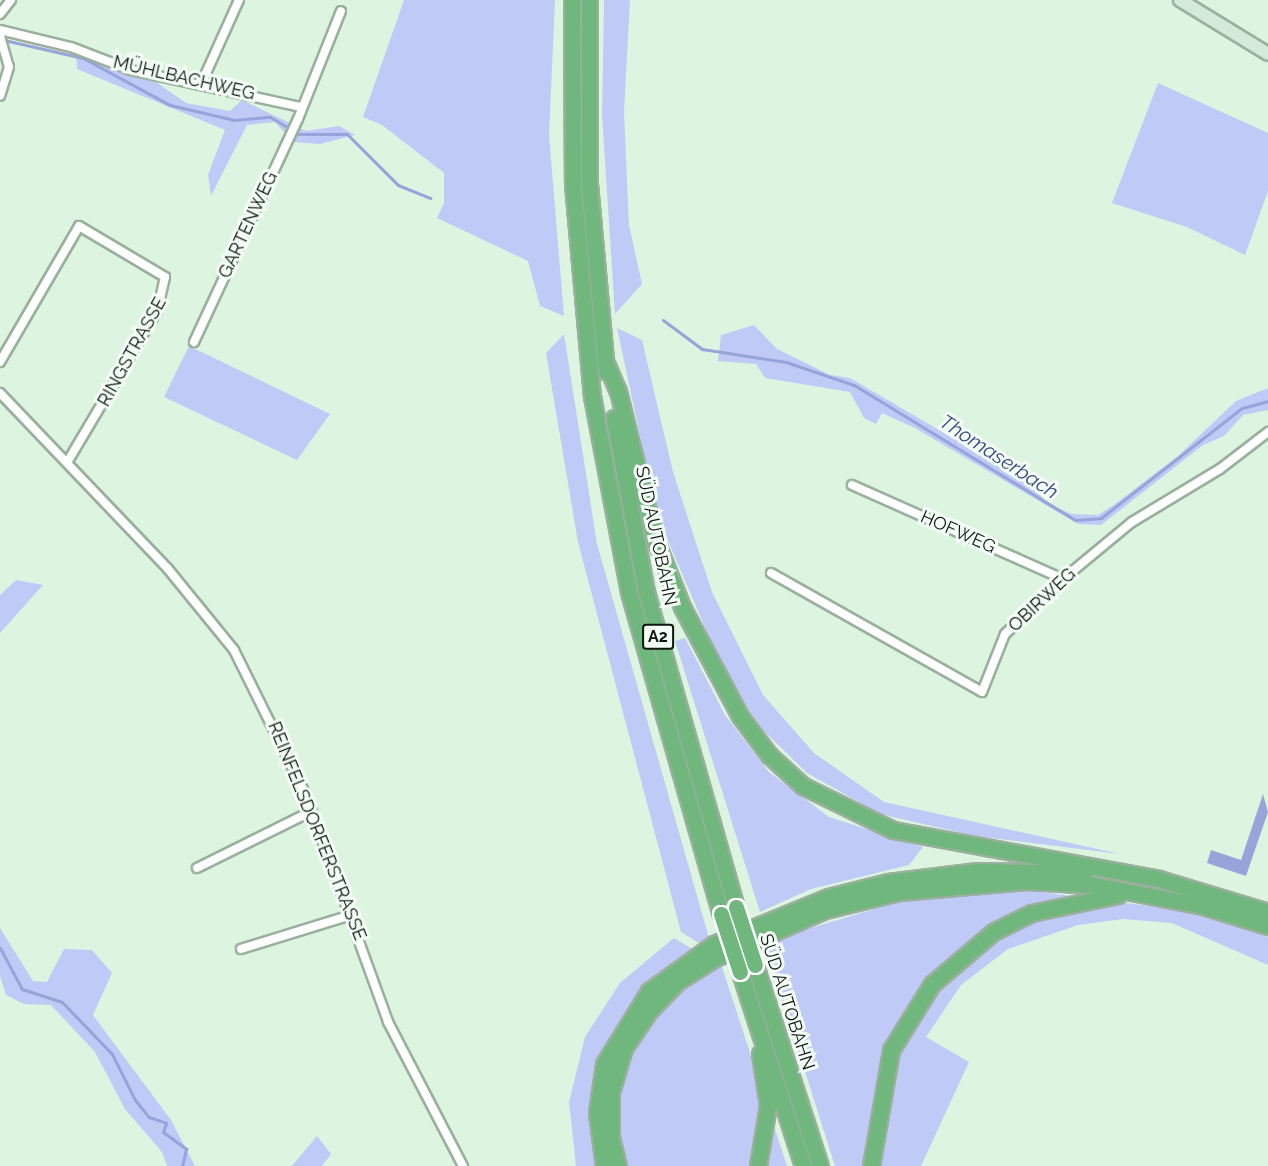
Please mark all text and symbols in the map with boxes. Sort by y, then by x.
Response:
street label: MÜHLBACHWEG [111,51,257,105]
street label: GARTENWEG [214,168,282,282]
street label: RINGSTRASSE [93,294,171,410]
water label: Thomaserbach [935,410,1063,504]
street label: SÜD AUTOBAHN [631,464,681,608]
street label: HOFWEG [917,506,999,558]
street label: OBIRWEG [1004,564,1080,636]
road number: A2 [642,624,674,650]
street label: REINFELSDORFERSTRASSE [263,719,371,943]
street label: SÜD AUTOBAHN [755,931,819,1073]

